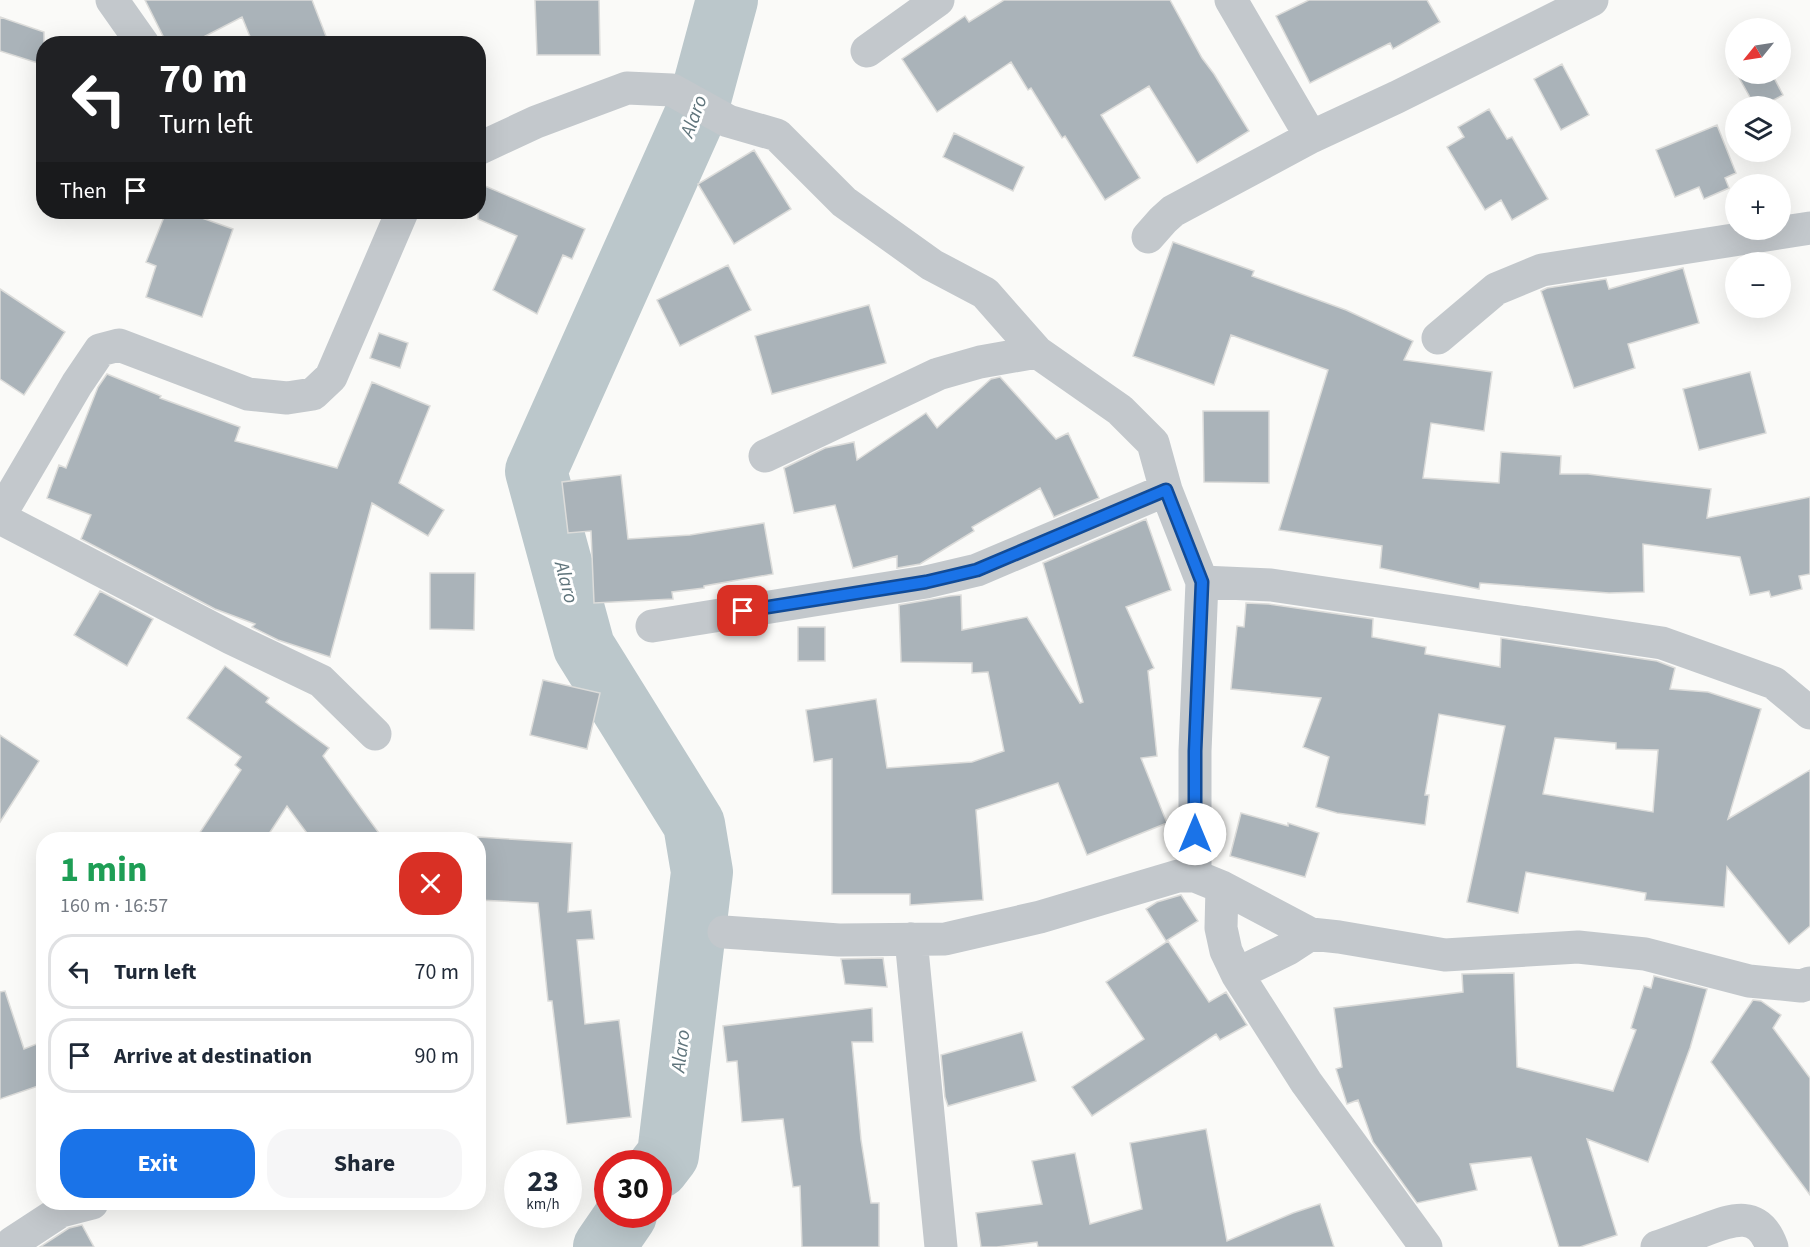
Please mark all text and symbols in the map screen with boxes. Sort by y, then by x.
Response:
north arrow [1725,18,1791,84]
map controls [1725,18,1791,318]
text: 70 m [159,49,248,109]
icon: left [60,60,138,138]
water label: Alaro [673,91,714,143]
button: layers [1725,96,1791,162]
text: Turn left [159,105,253,144]
icon: arrive [119,174,152,207]
button: + [1725,174,1791,240]
text: Then [60,175,107,207]
button: − [1725,252,1791,318]
water label: Alaro [546,556,585,607]
pin [717,585,768,636]
icon: arrive [726,594,759,627]
position arrow [1163,802,1227,866]
text: 1 min [60,844,148,895]
button: close [399,852,462,915]
text: 160 m · 16:57 [60,892,168,920]
icon: left [63,955,96,988]
text: Turn left [114,956,196,988]
text: 70 m [414,956,459,988]
water label: Alaro [664,1028,697,1076]
icon: arrive [63,1039,96,1072]
text: Arrive at destination [114,1040,312,1072]
text: 90 m [414,1040,459,1072]
button: Exit [60,1129,255,1198]
button: Share [267,1129,462,1198]
speed limit sign: 30 [594,1150,672,1228]
text: 23 [527,1160,559,1203]
text: km/h [526,1194,560,1215]

